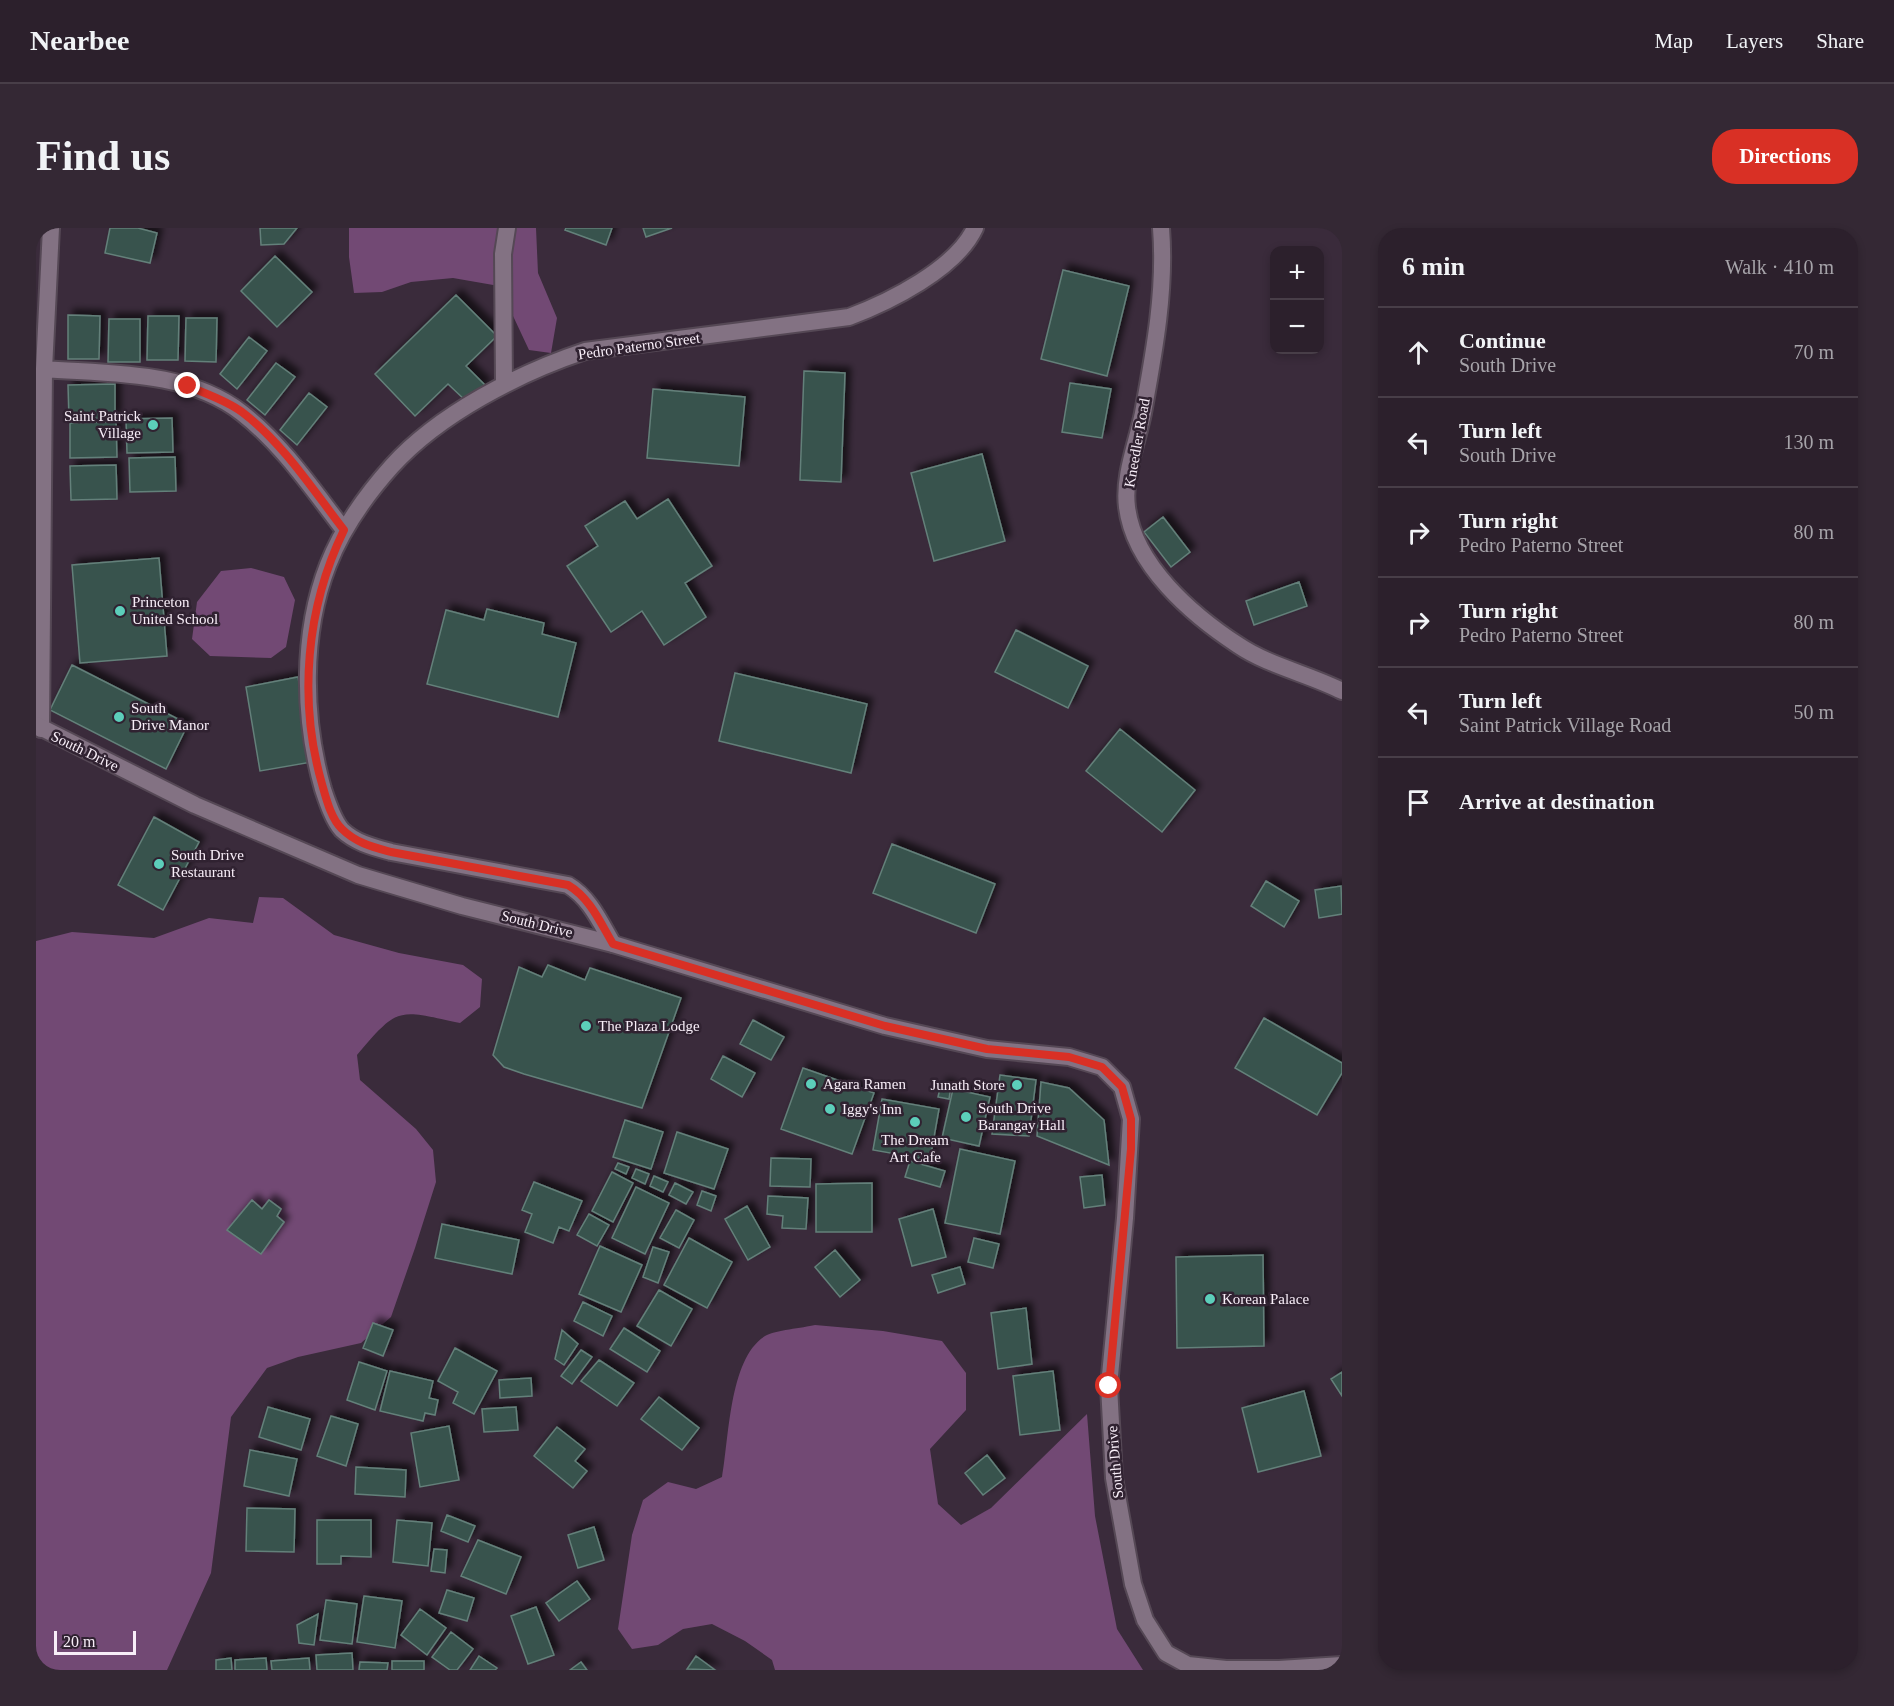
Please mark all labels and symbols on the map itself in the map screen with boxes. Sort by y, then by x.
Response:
street label: Pedro Paterno Street [577,329,702,363]
route end [174,372,200,398]
street label: Kneedler Road [1121,397,1153,489]
place label: Saint Patrick Village [64,408,141,441]
marker: Saint Patrick Village [146,418,160,432]
place label: Princeton United School [132,594,218,627]
marker: Princeton United School [113,604,127,618]
place label: South Drive Manor [131,700,209,733]
marker: South Drive Manor [112,710,126,724]
street label: South Drive [49,728,122,774]
place label: South Drive Restaurant [171,847,244,880]
marker: South Drive Restaurant [152,857,166,871]
street label: South Drive [500,907,575,941]
place label: The Plaza Lodge [598,1018,700,1034]
marker: The Plaza Lodge [579,1019,593,1033]
place label: Agara Ramen [823,1076,906,1092]
marker: Agara Ramen [804,1077,818,1091]
place label: Junath Store [930,1077,1005,1093]
marker: Junath Store [1010,1078,1024,1092]
place label: South Drive Barangay Hall [978,1100,1065,1133]
place label: Iggy's Inn [842,1101,902,1117]
marker: Iggy's Inn [823,1102,837,1116]
marker: South Drive Barangay Hall [959,1110,973,1124]
marker: The Dream Art Cafe [908,1115,922,1129]
place label: The Dream Art Cafe [881,1132,949,1165]
place label: Korean Palace [1222,1291,1309,1307]
marker: Korean Palace [1203,1292,1217,1306]
route start [1095,1372,1121,1398]
street label: South Drive [1104,1425,1126,1499]
scale bar [54,1628,136,1656]

